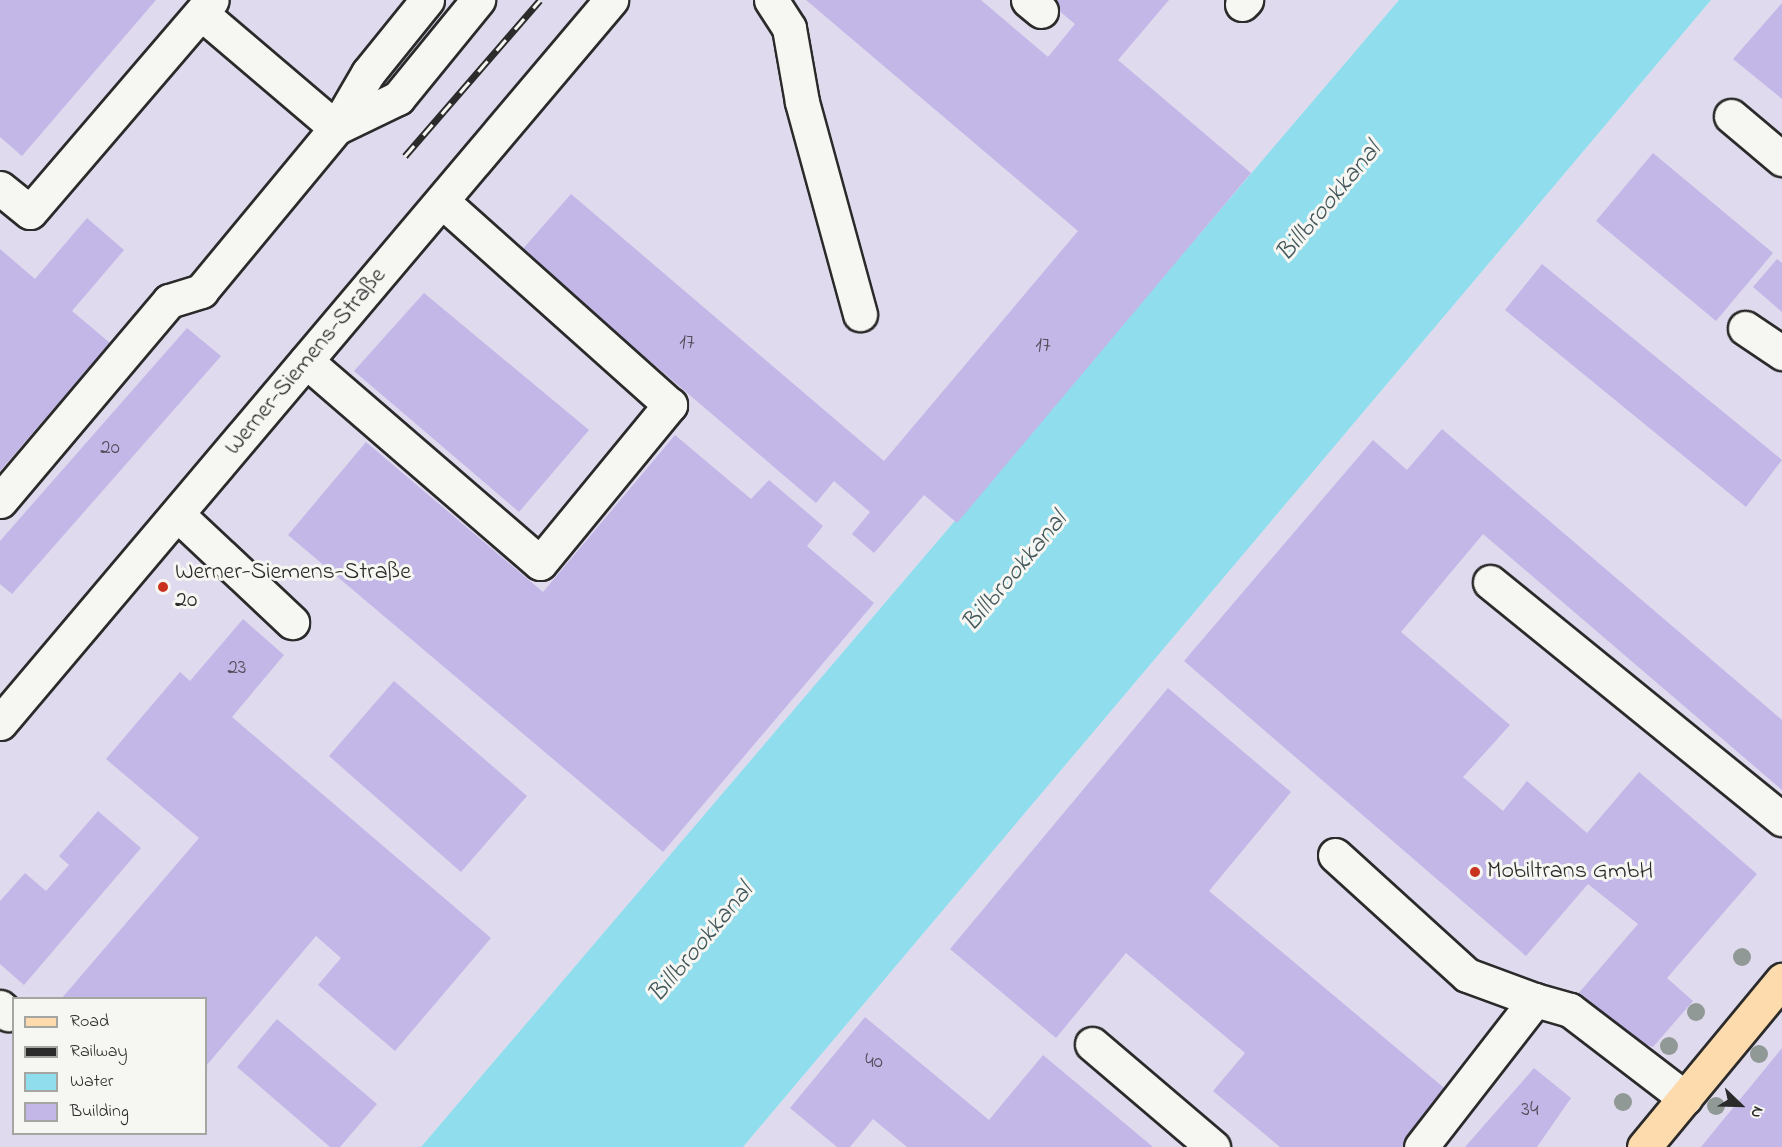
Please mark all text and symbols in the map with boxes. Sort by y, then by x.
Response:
water label: Billbrookkanal [1271,137,1389,269]
street label: Werner-Siemens-Straße [219,262,393,462]
house number: 17 [679,330,695,356]
house number: 17 [1035,333,1051,359]
house number: 20 [100,435,120,461]
water label: Billbrookkanal [957,507,1075,639]
place label: Werner-Siemens-Straße 20 [175,559,411,615]
marker: Werner-Siemens-Straße 20 [156,580,170,594]
house number: 23 [227,655,247,681]
place label: Mobiltrans GmbH [1487,858,1653,886]
marker: Mobiltrans GmbH [1468,865,1482,879]
water label: Billbrookkanal [643,878,761,1010]
legend [12,997,207,1135]
text: Road [70,1009,109,1035]
text: Railway [70,1039,127,1065]
house number: 40 [865,1049,883,1075]
text: Water [70,1069,113,1095]
north arrow [1710,1075,1770,1135]
house number: 34 [1521,1097,1539,1123]
text: Building [70,1099,129,1125]
text: N [1743,1102,1770,1122]

